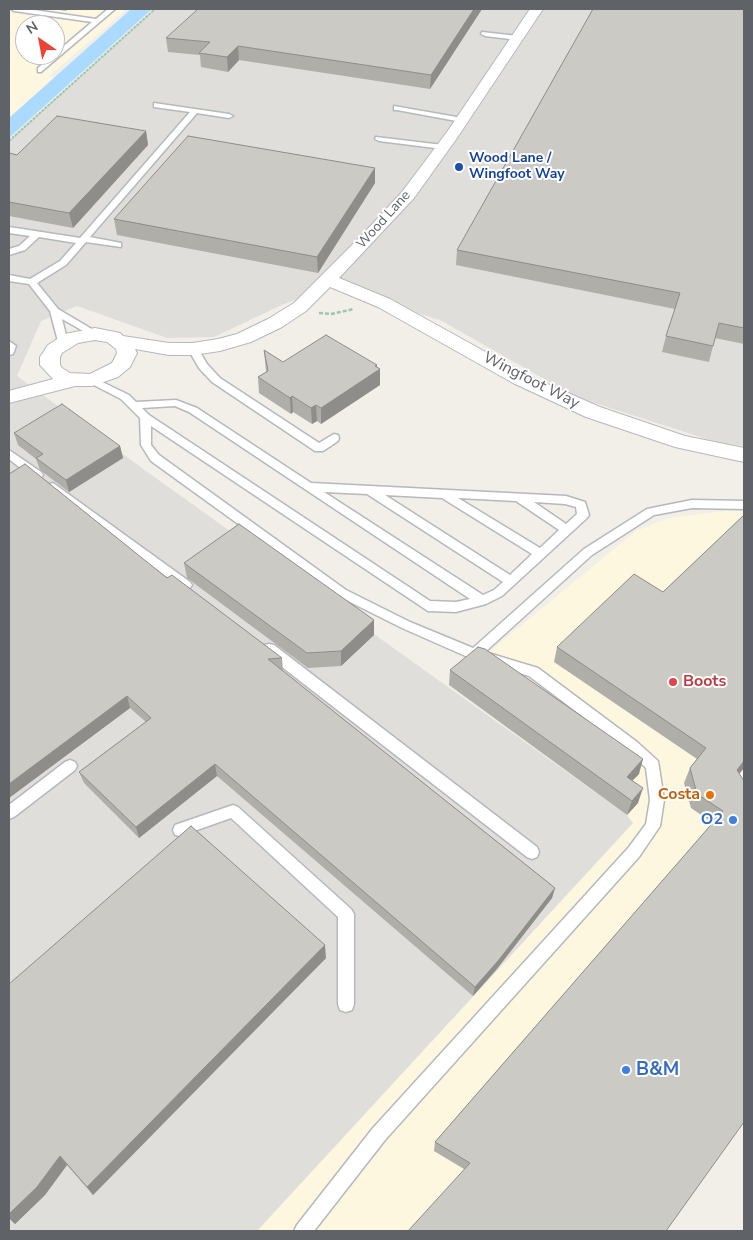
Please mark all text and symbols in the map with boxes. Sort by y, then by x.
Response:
north arrow [15,15,65,65]
text: N [23,17,42,39]
place label: Wood Lane / Wingfoot Way [469,151,565,184]
marker: Wood Lane / Wingfoot Way [453,161,465,173]
street label: Wood Lane [354,187,414,253]
street label: Wingfoot Way [480,348,582,414]
place label: Boots [683,672,726,692]
marker: Boots [667,676,679,688]
place label: Costa [658,785,700,805]
marker: Costa [704,789,716,801]
place label: O2 [701,810,723,830]
marker: O2 [727,814,739,826]
place label: B&M [636,1059,679,1081]
marker: B&M [620,1064,632,1076]

